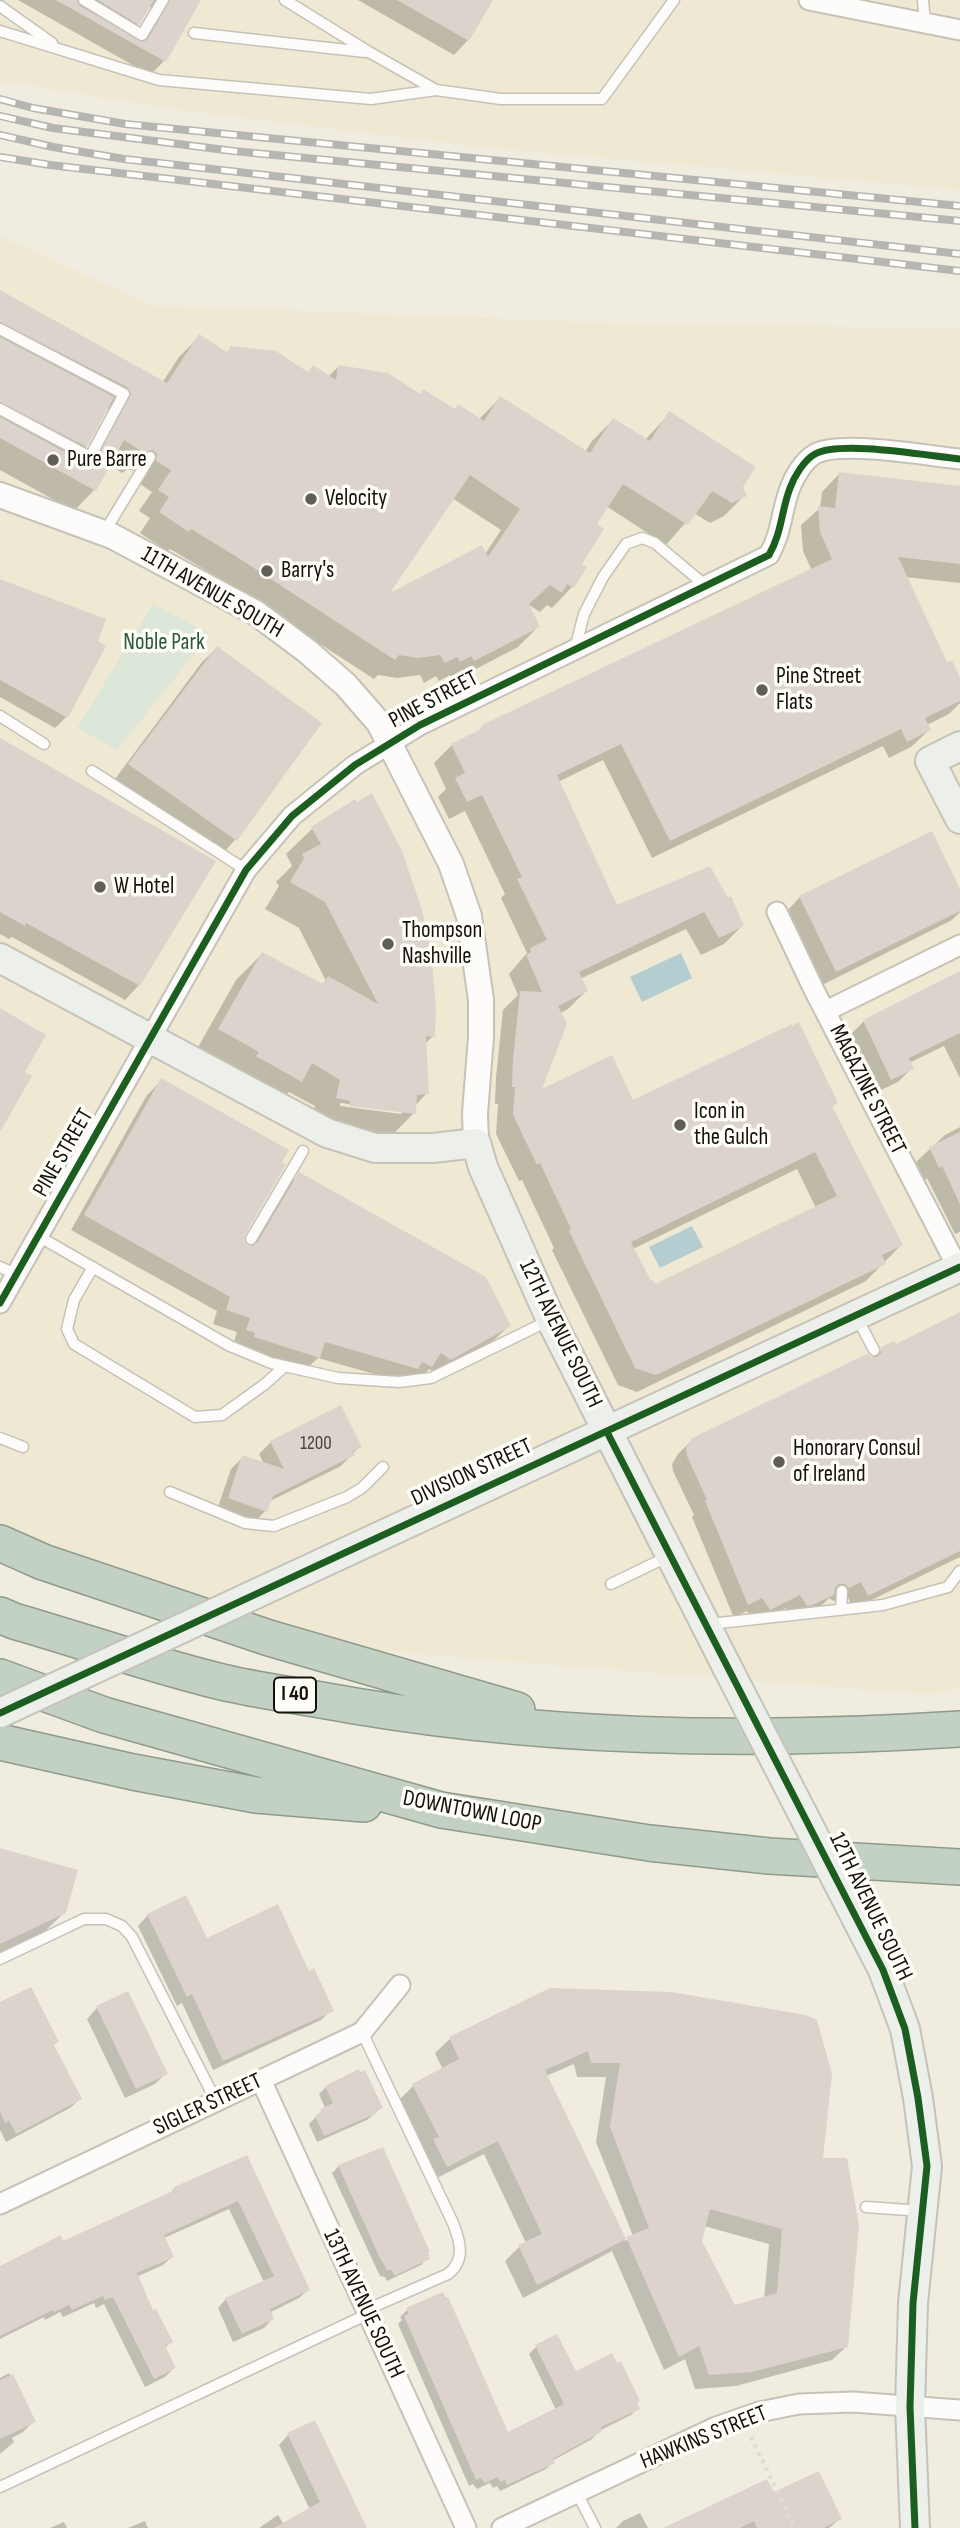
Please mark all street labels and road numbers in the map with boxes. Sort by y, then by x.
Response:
street label: 11TH AVENUE SOUTH [136,541,288,645]
street label: PINE STREET [385,665,483,735]
street label: MAGAZINE STREET [822,1020,912,1160]
street label: PINE STREET [28,1104,100,1202]
street label: 12TH AVENUE SOUTH [512,1256,608,1412]
street label: DIVISION STREET [407,1433,537,1513]
road number: I 40 [274,1678,316,1712]
street label: DOWNTOWN LOOP [401,1785,543,1839]
street label: 12TH AVENUE SOUTH [822,1829,918,1985]
street label: SIGLER STREET [150,2068,266,2142]
street label: 13TH AVENUE SOUTH [316,2225,410,2383]
street label: HAWKINS STREET [637,2400,771,2476]

